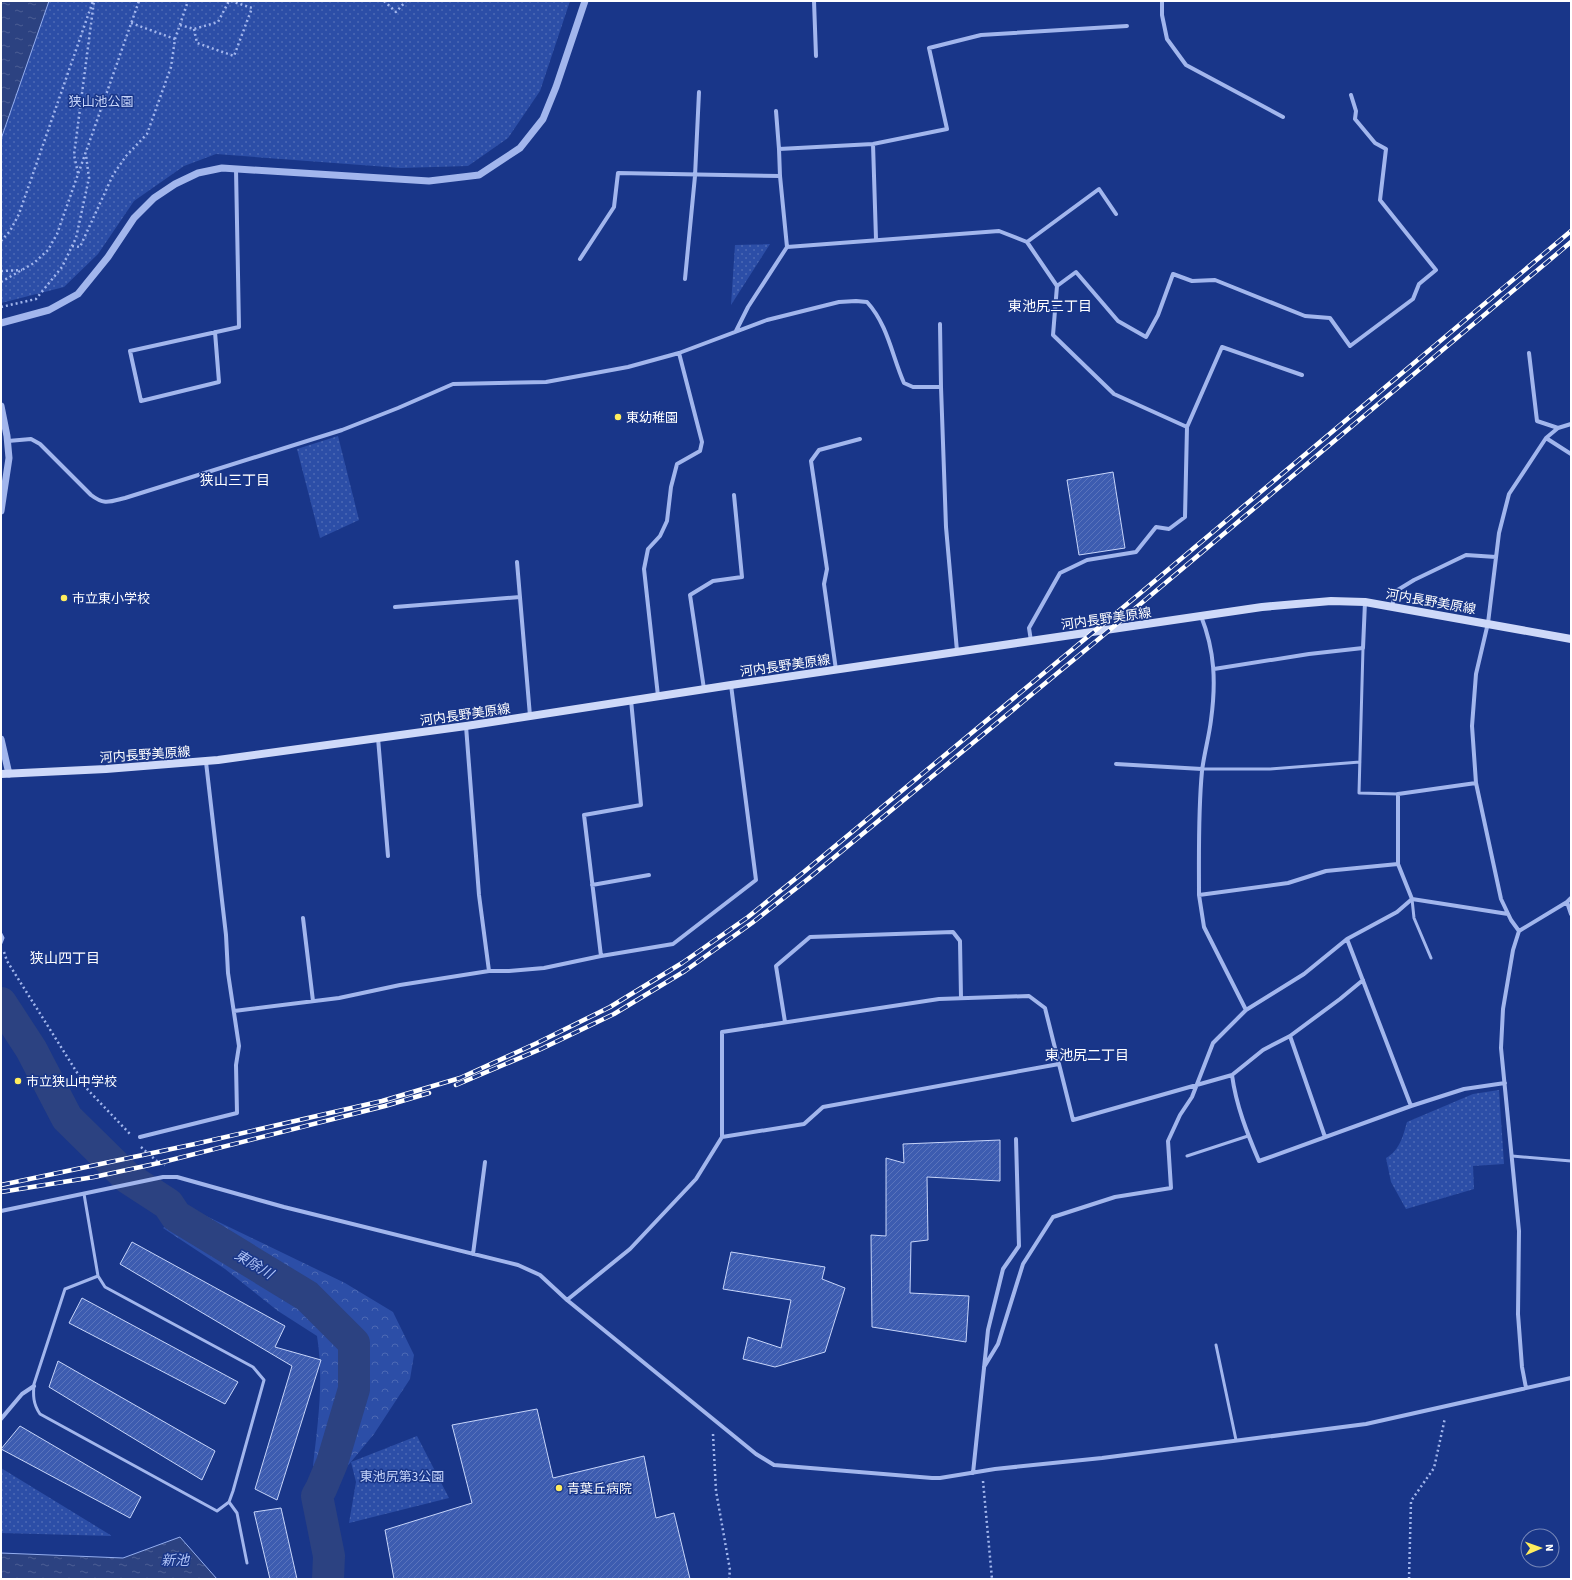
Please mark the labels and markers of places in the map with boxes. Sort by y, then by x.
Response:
place label: 東幼稚園 [626,409,678,427]
marker: 東幼稚園 [613,412,623,422]
place label: 市立東小学校 [72,590,150,608]
marker: 市立東小学校 [59,593,69,603]
place label: 市立狭山中学校 [26,1073,117,1091]
marker: 市立狭山中学校 [13,1076,23,1086]
place label: 青葉丘病院 [567,1480,632,1498]
marker: 青葉丘病院 [554,1483,564,1493]

